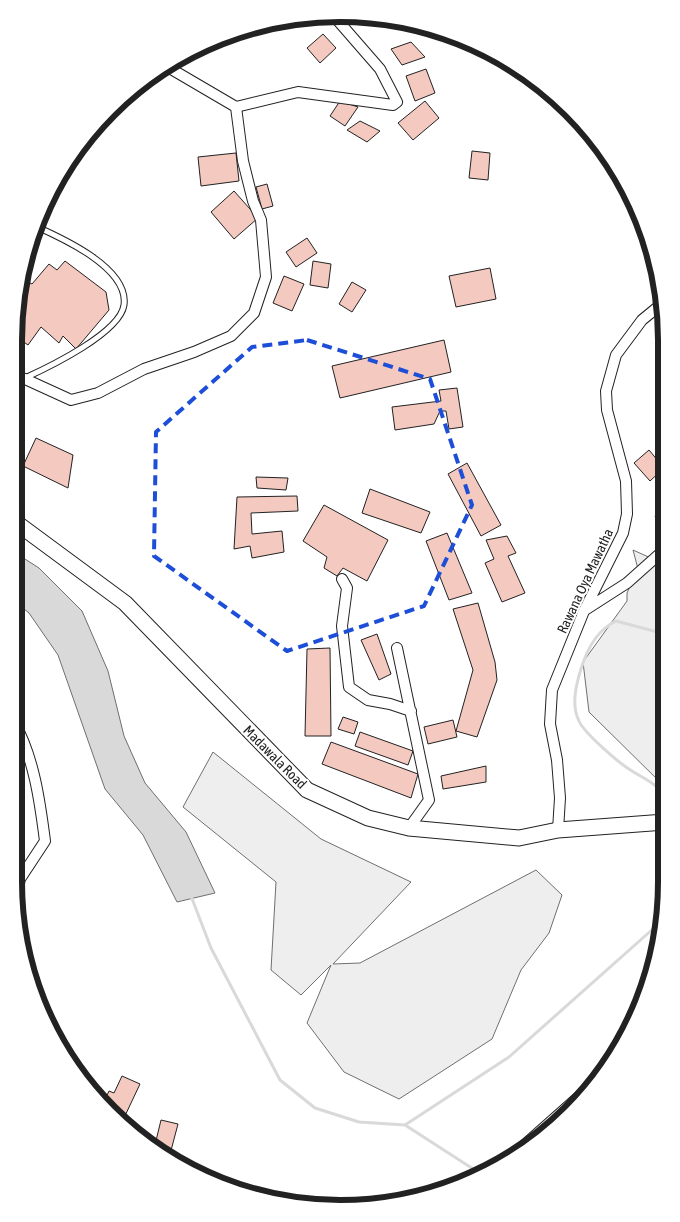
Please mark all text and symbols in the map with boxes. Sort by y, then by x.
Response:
street label: Rawana Oya Mawatha [554,526,616,636]
street label: Madawala Road [240,722,310,792]

